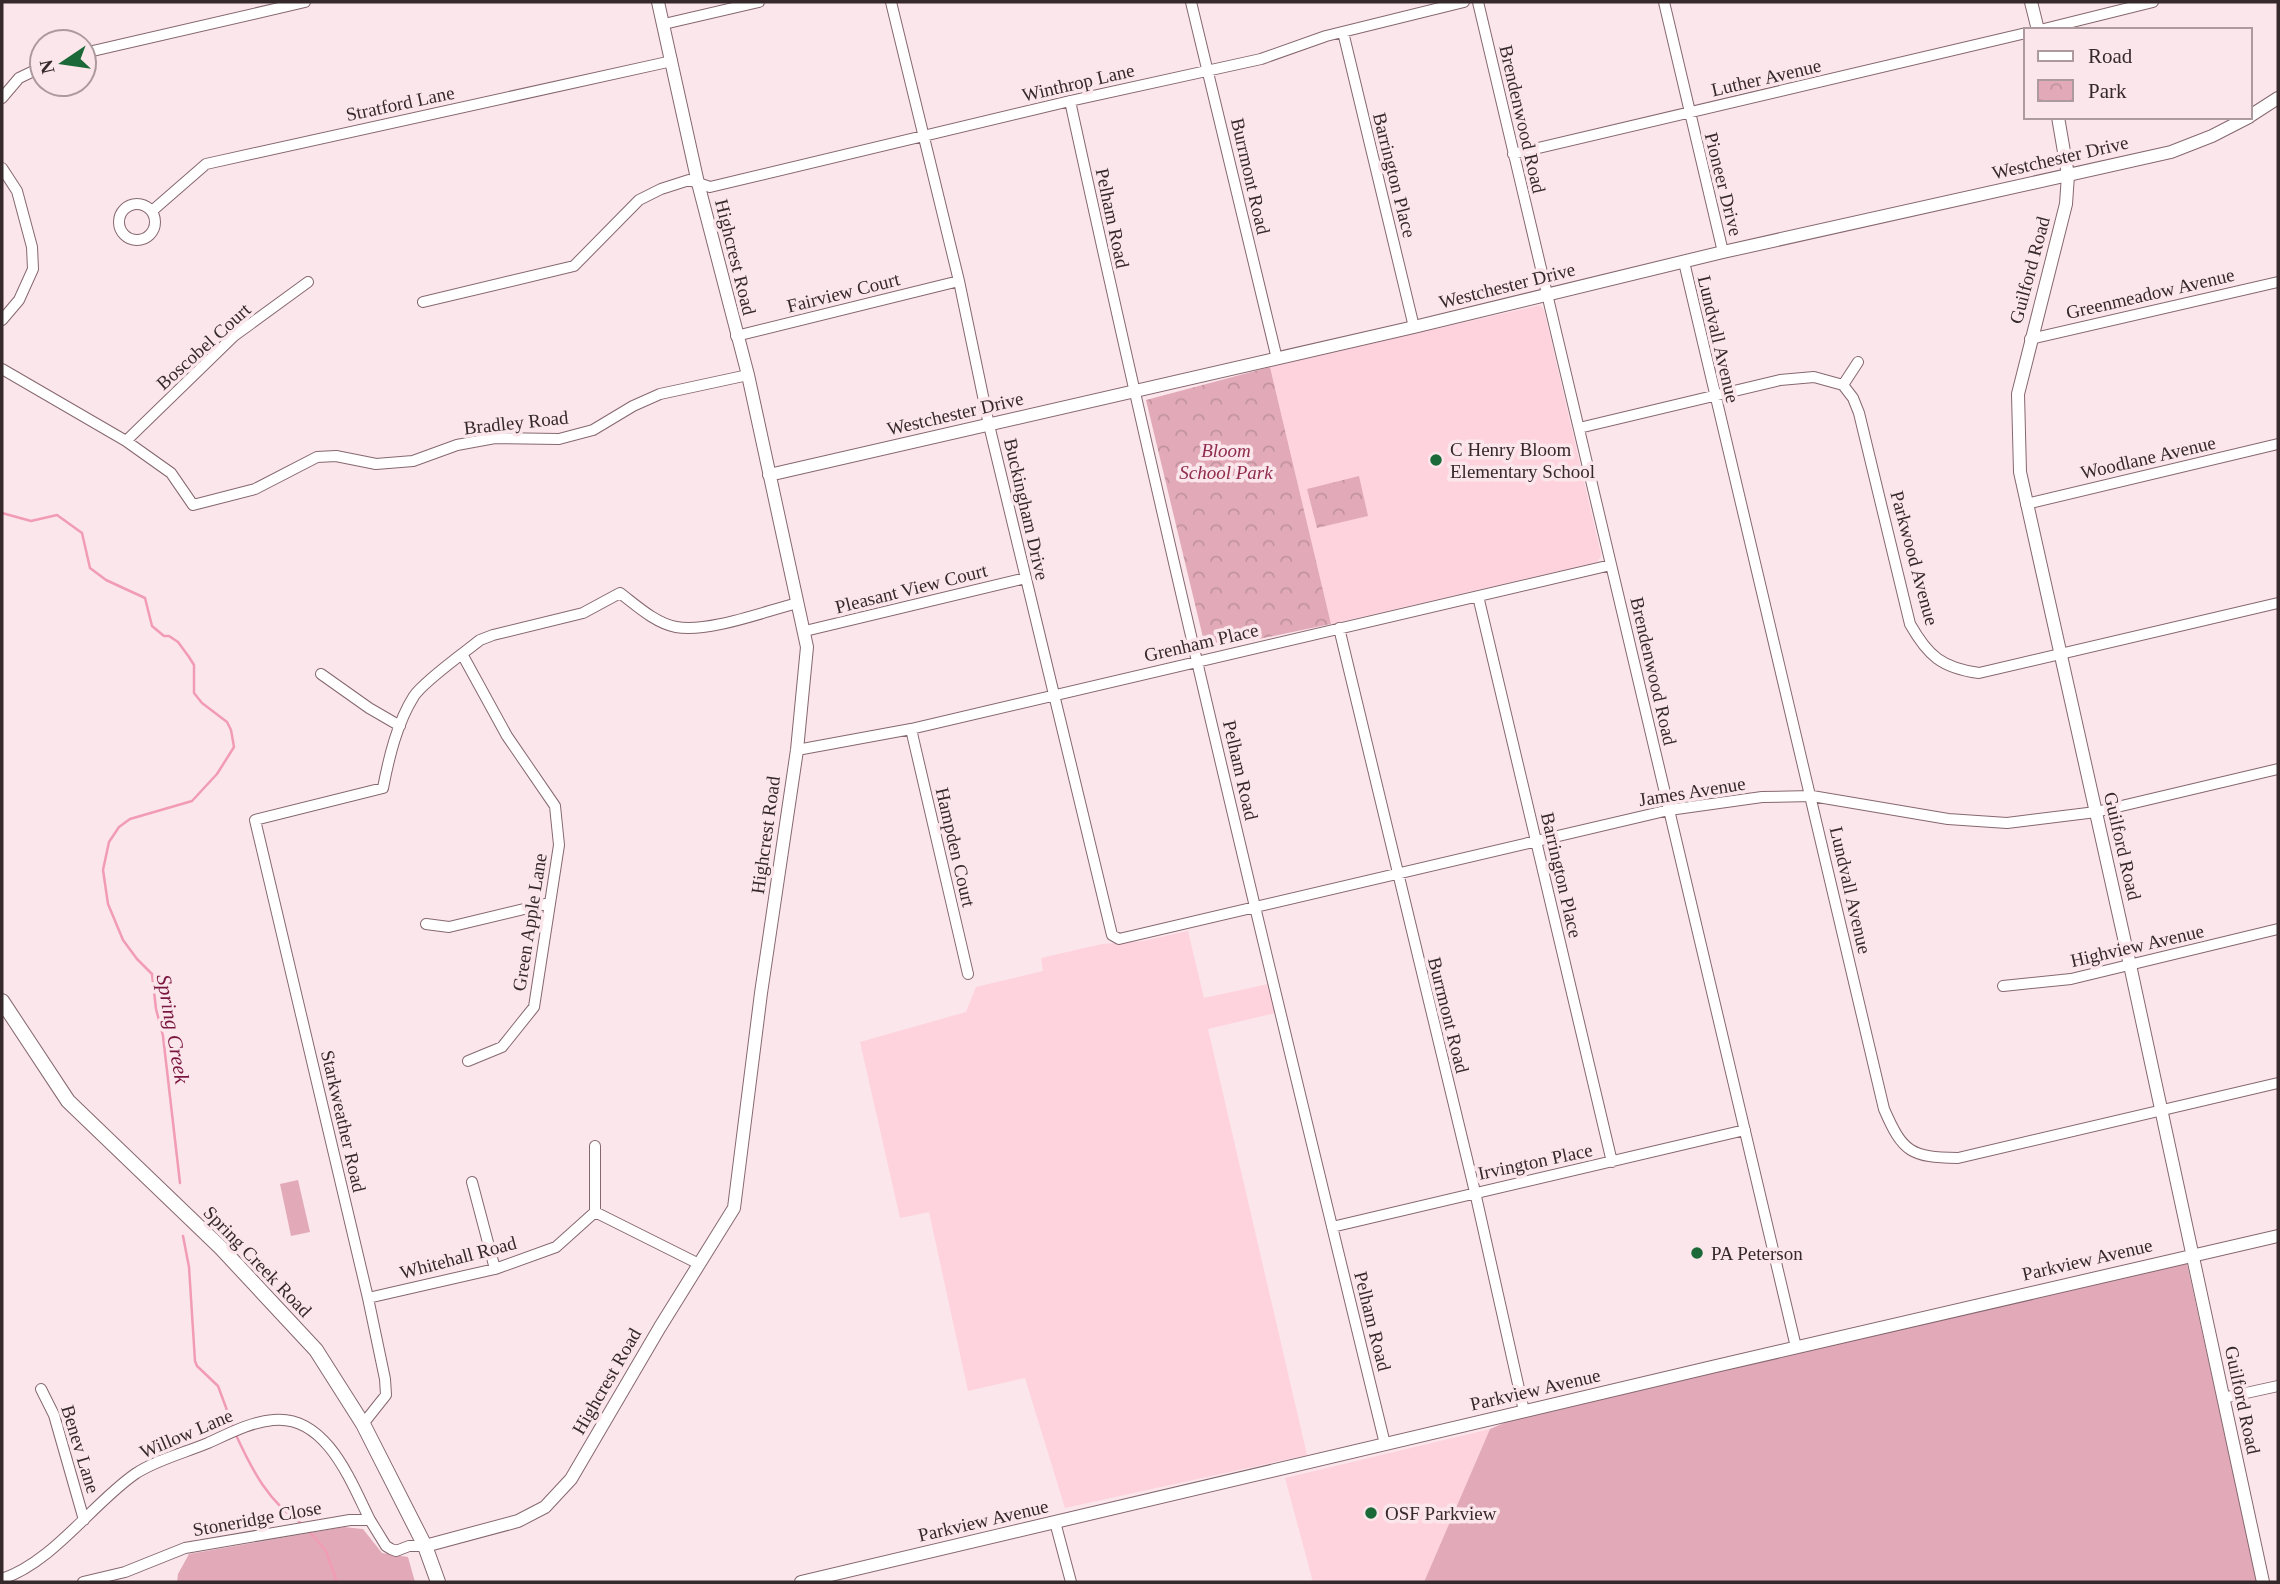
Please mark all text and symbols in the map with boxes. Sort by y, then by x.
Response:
north arrow [28,28,98,98]
legend [2024,28,2252,119]
street label: Brendenwood Road [1495,43,1550,196]
text: Road [2088,44,2133,68]
street label: Luther Avenue [1709,55,1823,100]
text: N [35,57,59,76]
street label: Winthrop Lane [1020,59,1136,106]
text: Park [2088,79,2127,103]
street label: Stratford Lane [344,82,456,125]
street label: Barrington Place [1369,110,1420,240]
street label: Burrmont Road [1227,116,1274,237]
street label: Pioneer Drive [1700,130,1747,238]
street label: Westchester Drive [1990,132,2130,183]
street label: Pelham Road [1092,166,1133,271]
street label: Highcrest Road [711,197,760,318]
street label: Guilford Road [2005,214,2054,326]
street label: Westchester Drive [1437,258,1577,313]
street label: Greenmeadow Avenue [2064,264,2236,323]
street label: Fairview Court [785,268,902,317]
street label: Lundvall Avenue [1694,273,1743,405]
street label: Boscobel Court [152,298,255,394]
street label: Westchester Drive [885,388,1025,439]
street label: Bradley Road [463,407,570,438]
street label: Woodlane Avenue [2079,432,2218,483]
street label: Buckingham Drive [1000,436,1053,582]
place label: C Henry Bloom Elementary School [1450,439,1595,482]
park label: Bloom School Park [1179,440,1273,483]
marker: C Henry Bloom Elementary School [1428,452,1444,468]
street label: Parkwood Avenue [1886,489,1943,628]
street label: Pleasant View Court [833,559,990,618]
street label: Brendenwood Road [1626,595,1681,748]
street label: Grenham Place [1142,619,1260,666]
street label: Pelham Road [1219,718,1262,823]
street label: James Avenue [1637,773,1747,810]
street label: Highcrest Road [747,774,784,895]
street label: Hampden Court [932,785,980,910]
street label: Guilford Road [2100,790,2145,903]
street label: Barrington Place [1537,810,1586,940]
street label: Lundvall Avenue [1826,824,1875,956]
street label: Green Apple Lane [508,852,551,993]
street label: Highview Avenue [2068,920,2206,971]
street label: Burrmont Road [1424,955,1473,1076]
water label: Spring Creek [152,972,195,1086]
street label: Starkweather Road [317,1048,370,1195]
street label: Irvington Place [1476,1139,1594,1184]
street label: Spring Creek Road [199,1202,316,1321]
street label: Whitehall Road [398,1232,519,1283]
street label: Parkview Avenue [2020,1234,2154,1285]
place label: PA Peterson [1711,1243,1803,1264]
marker: PA Peterson [1689,1245,1705,1261]
street label: Pelham Road [1350,1269,1395,1374]
street label: Highcrest Road [568,1324,645,1438]
street label: Guilford Road [2221,1344,2264,1457]
street label: Parkview Avenue [1468,1364,1602,1415]
street label: Benev Lane [57,1402,104,1496]
street label: Willow Lane [137,1404,236,1462]
street label: Parkview Avenue [916,1495,1050,1546]
street label: Stoneridge Close [191,1497,323,1540]
place label: OSF Parkview [1385,1503,1497,1524]
marker: OSF Parkview [1363,1505,1379,1521]

